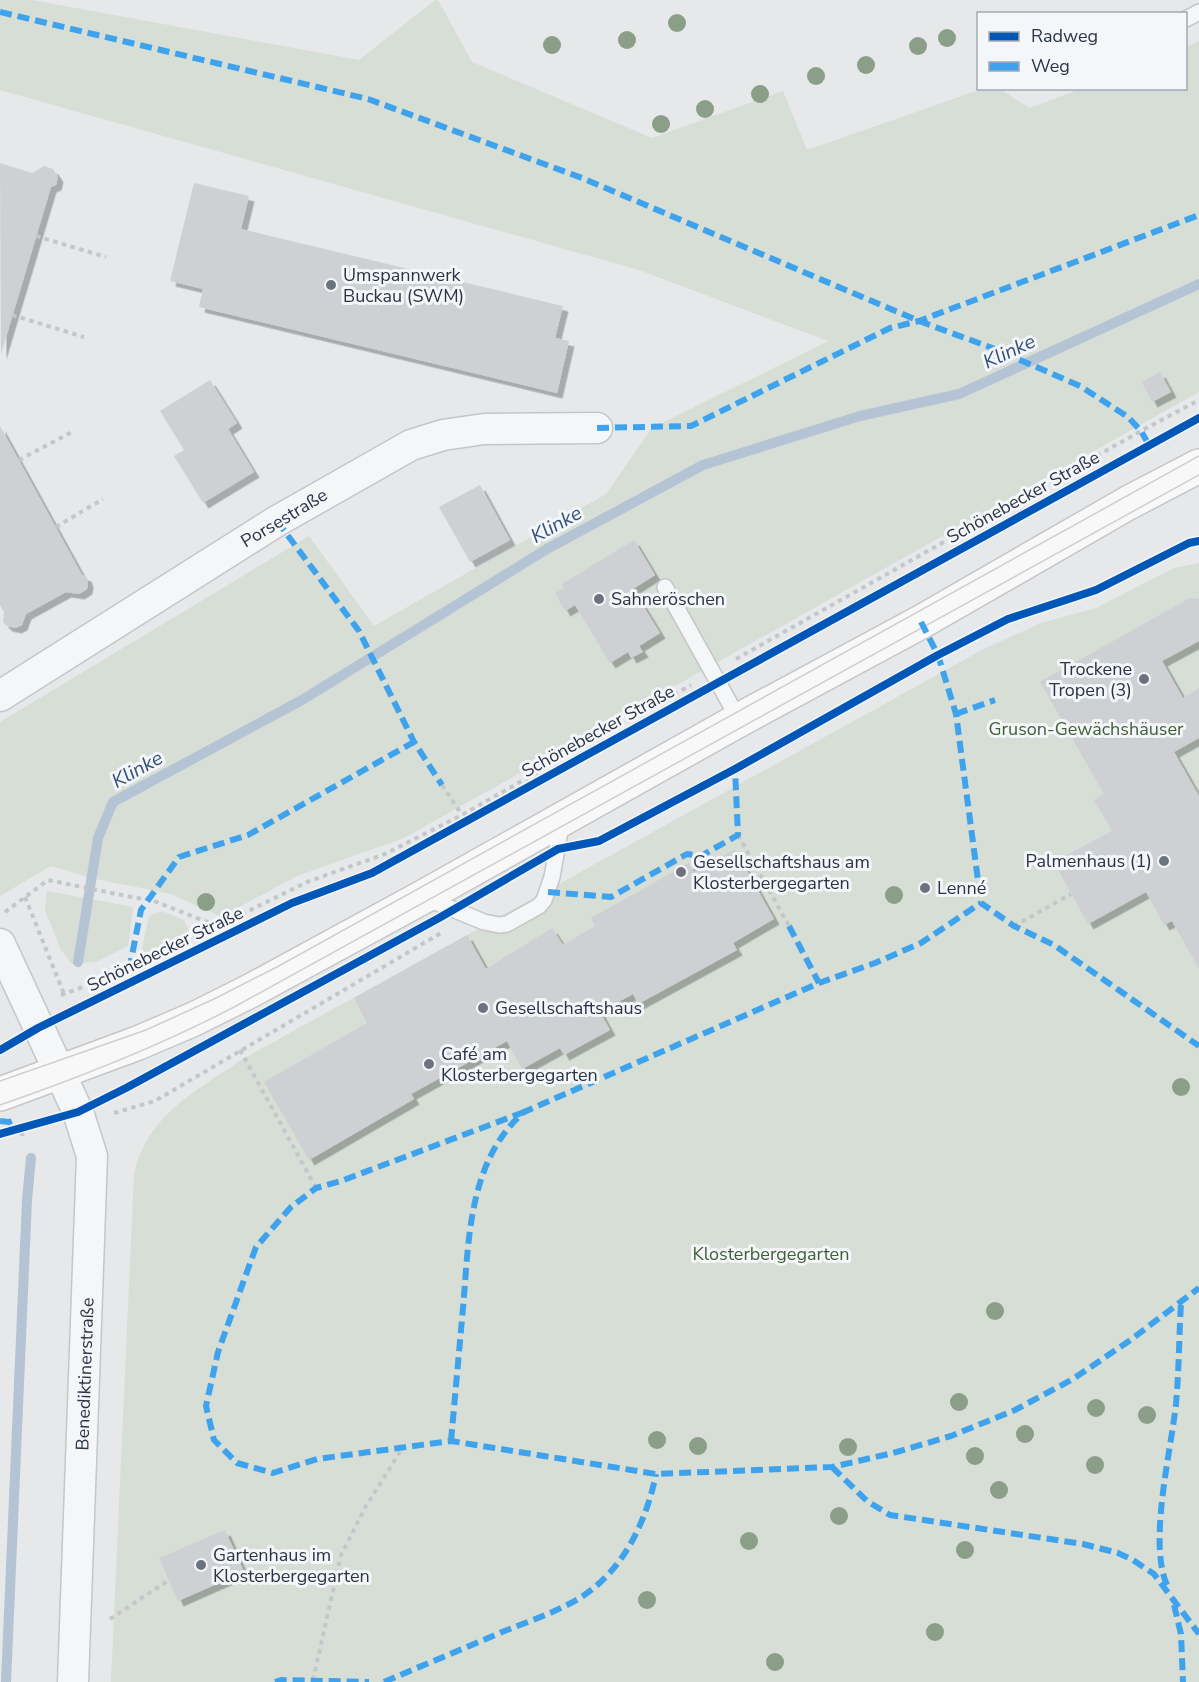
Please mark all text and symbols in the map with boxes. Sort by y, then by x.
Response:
legend [977,12,1187,90]
text: Radweg [1031,24,1098,48]
text: Weg [1031,54,1070,78]
place label: Umspannwerk Buckau (SWM) [343,263,464,308]
marker: Umspannwerk Buckau (SWM) [324,278,338,292]
water label: Klinke [979,327,1040,375]
street label: Schönebecker Straße [942,445,1104,549]
street label: Porsestraße [236,483,332,553]
water label: Klinke [526,499,587,550]
place label: Sahneröschen [611,587,725,611]
marker: Sahneröschen [592,592,606,606]
place label: Trockene Tropen (3) [1049,657,1132,702]
marker: Trockene Tropen (3) [1137,672,1151,686]
street label: Schönebecker Straße [517,679,679,783]
park label: Gruson-Gewächshäuser [989,717,1184,741]
water label: Klinke [107,744,168,795]
place label: Palmenhaus (1) [1026,849,1152,873]
place label: Gesellschaftshaus am Klosterbergegarten [693,850,870,895]
marker: Palmenhaus (1) [1157,854,1171,868]
marker: Gesellschaftshaus am Klosterbergegarten [674,865,688,879]
place label: Lenné [937,876,986,900]
marker: Lenné [918,881,932,895]
street label: Schönebecker Straße [83,901,247,997]
place label: Gesellschaftshaus [495,996,642,1020]
marker: Gesellschaftshaus [476,1001,490,1015]
place label: Café am Klosterbergegarten [441,1042,598,1087]
marker: Café am Klosterbergegarten [422,1057,436,1071]
park label: Klosterbergegarten [693,1242,849,1266]
street label: Benediktinerstraße [70,1297,100,1451]
place label: Gartenhaus im Klosterbergegarten [213,1543,370,1588]
marker: Gartenhaus im Klosterbergegarten [194,1558,208,1572]

